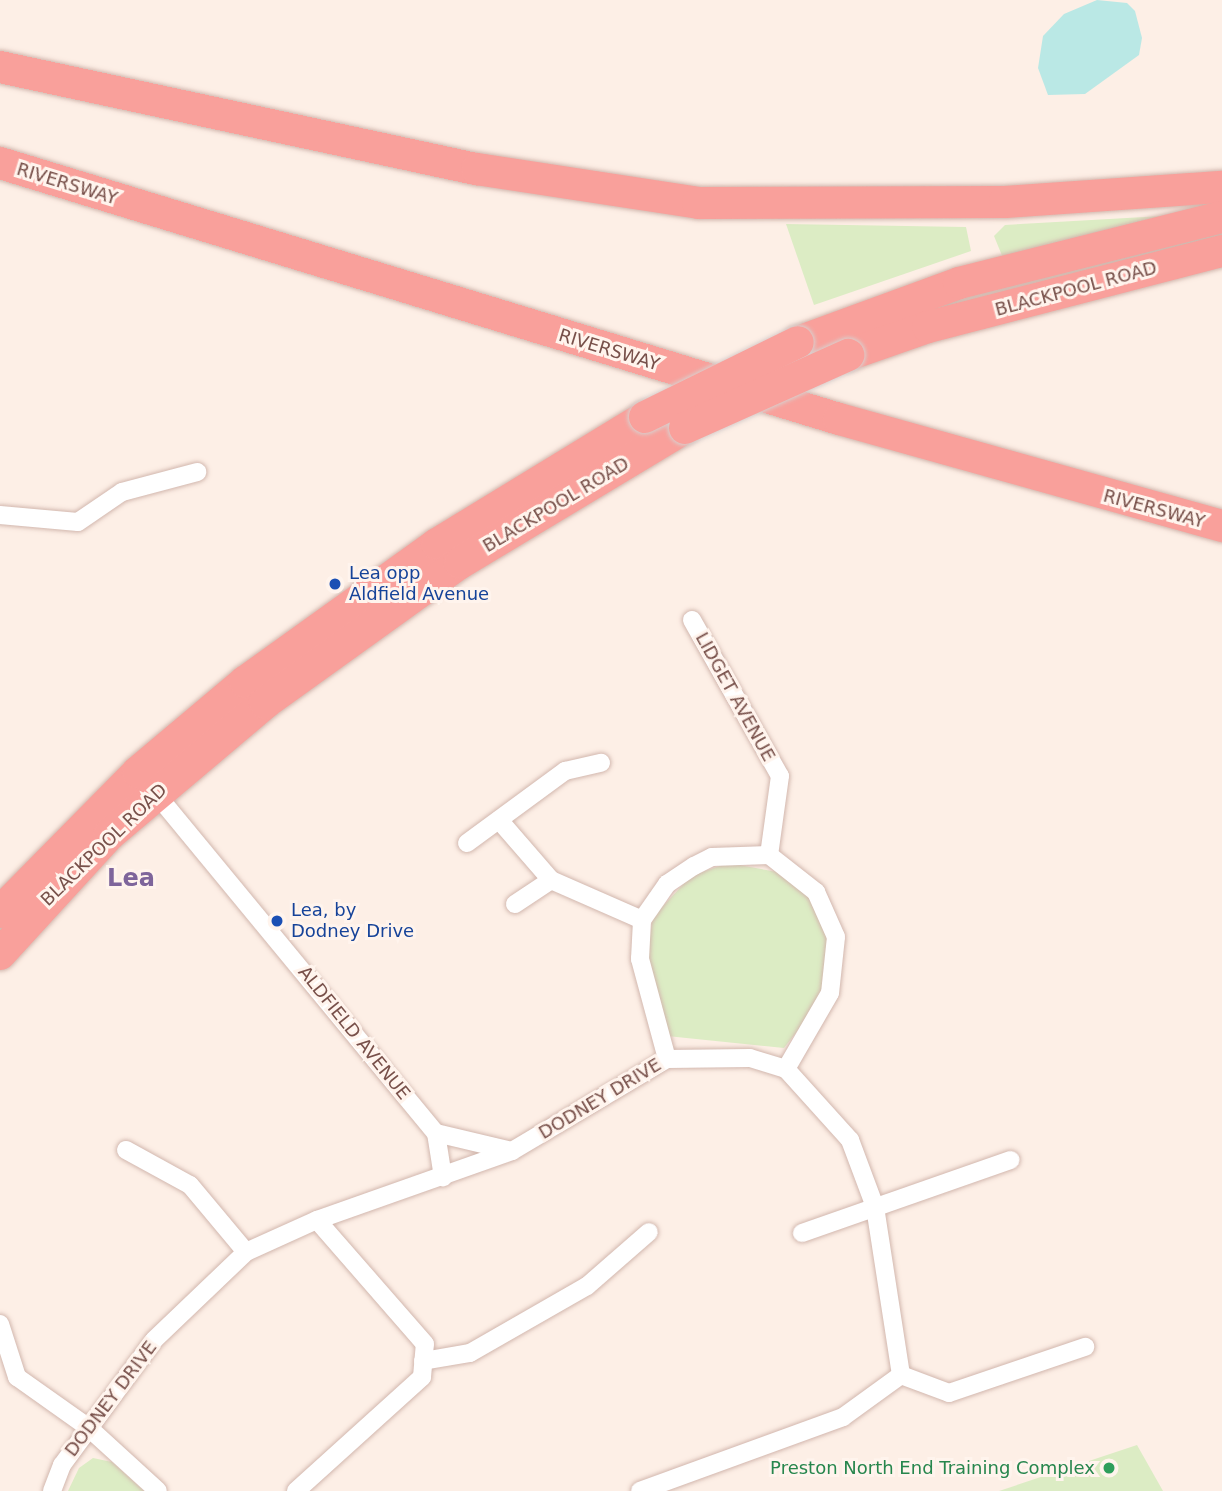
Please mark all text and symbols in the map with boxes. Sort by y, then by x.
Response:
street label: RIVERSWAY [14,158,120,210]
street label: BLACKPOOL ROAD [993,257,1159,321]
street label: RIVERSWAY [556,324,662,376]
street label: BLACKPOOL ROAD [479,453,633,557]
street label: RIVERSWAY [1101,485,1207,533]
place label: Lea opp Aldfield Avenue [349,563,489,606]
marker: Lea opp Aldfield Avenue [327,576,343,592]
street label: LIDGET AVENUE [691,629,779,765]
street label: BLACKPOOL ROAD [37,779,171,911]
district label: Lea [107,865,155,893]
place label: Lea, by Dodney Drive [291,900,414,942]
marker: Lea, by Dodney Drive [269,913,285,929]
street label: ALDFIELD AVENUE [293,962,415,1104]
street label: DODNEY DRIVE [535,1054,665,1144]
street label: DODNEY DRIVE [61,1337,161,1461]
place label: Preston North End Training Complex [770,1457,1095,1479]
marker: Preston North End Training Complex [1101,1460,1117,1476]

